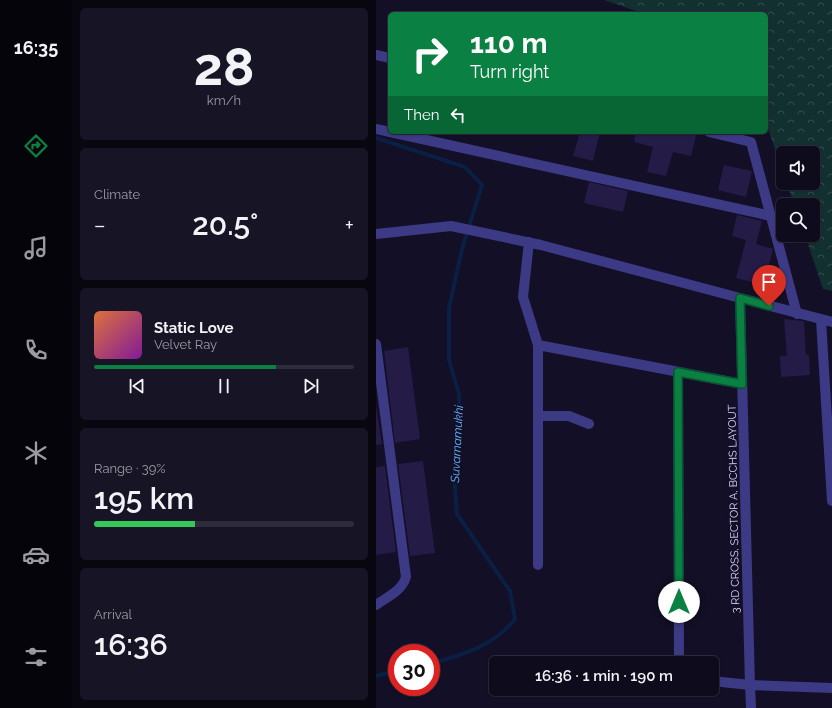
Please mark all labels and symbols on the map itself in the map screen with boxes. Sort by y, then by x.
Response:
pin [752,265,786,306]
water label: Suvarnamukhi [448,404,466,484]
street label: 3 RD CROSS, SECTOR A, BCCHS LAYOUT [726,404,742,613]
position arrow [658,581,700,623]
speed limit sign: 30 [388,644,440,696]

